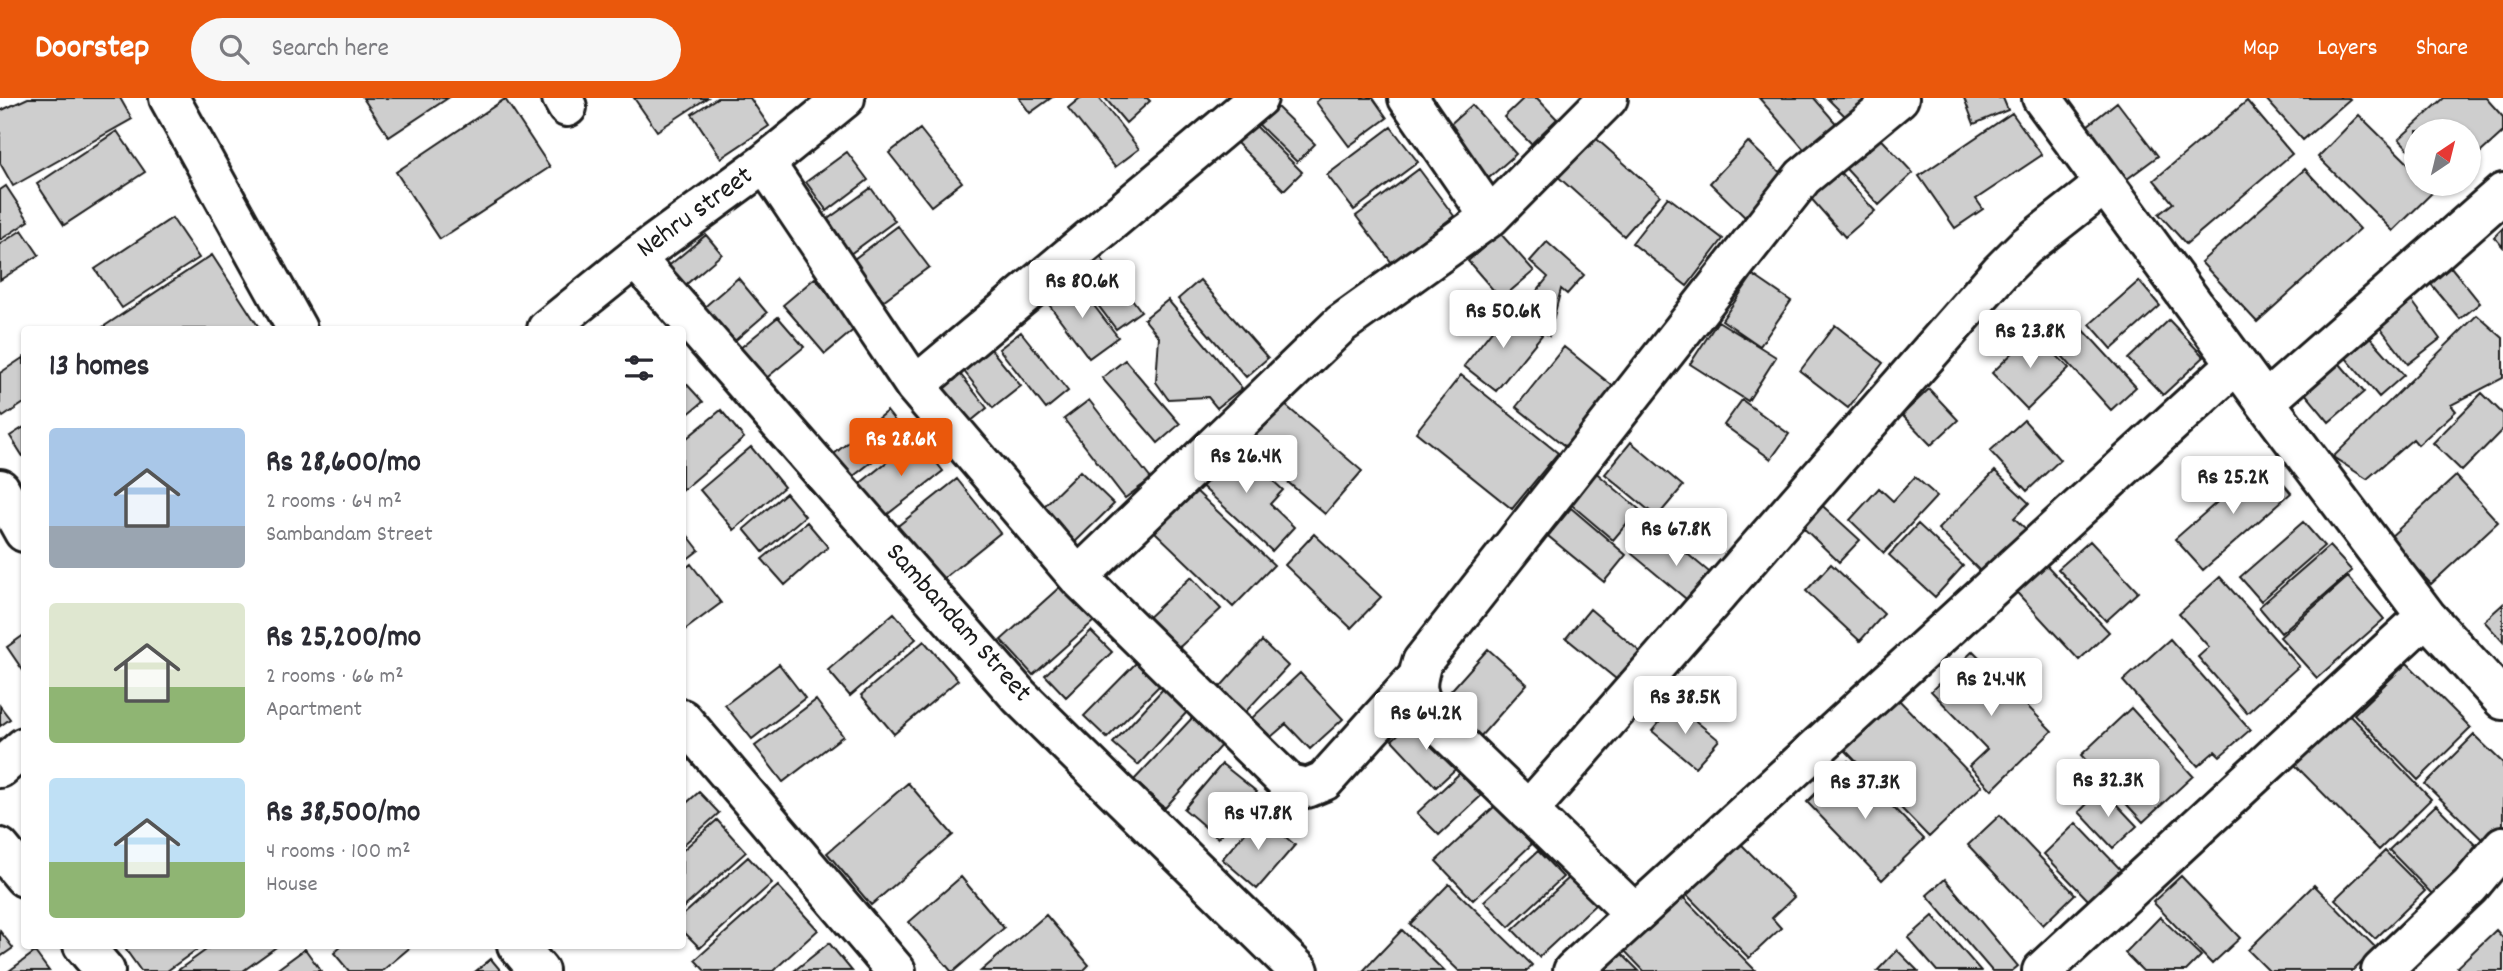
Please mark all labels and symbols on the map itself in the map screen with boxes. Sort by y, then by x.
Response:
north arrow [2404,119,2482,196]
street label: Nehru street [630,158,762,270]
pin: Rs 80.6K [1010,260,1154,320]
pin: Rs 50.6K [1431,290,1575,350]
pin: Rs 23.8K [1958,310,2102,370]
pin: Rs 28.6K [829,418,973,478]
pin: Rs 26.4K [1174,436,1318,495]
pin: Rs 25.2K [2161,456,2305,516]
pin: Rs 67.8K [1604,508,1748,568]
street label: Sambandam Street [874,535,1040,713]
pin: Rs 24.4K [1919,658,2063,718]
pin: Rs 38.5K [1613,676,1757,736]
pin: Rs 64.2K [1354,692,1498,752]
pin: Rs 32.3K [2036,760,2180,819]
pin: Rs 37.3K [1793,762,1937,821]
pin: Rs 47.8K [1186,792,1330,852]

